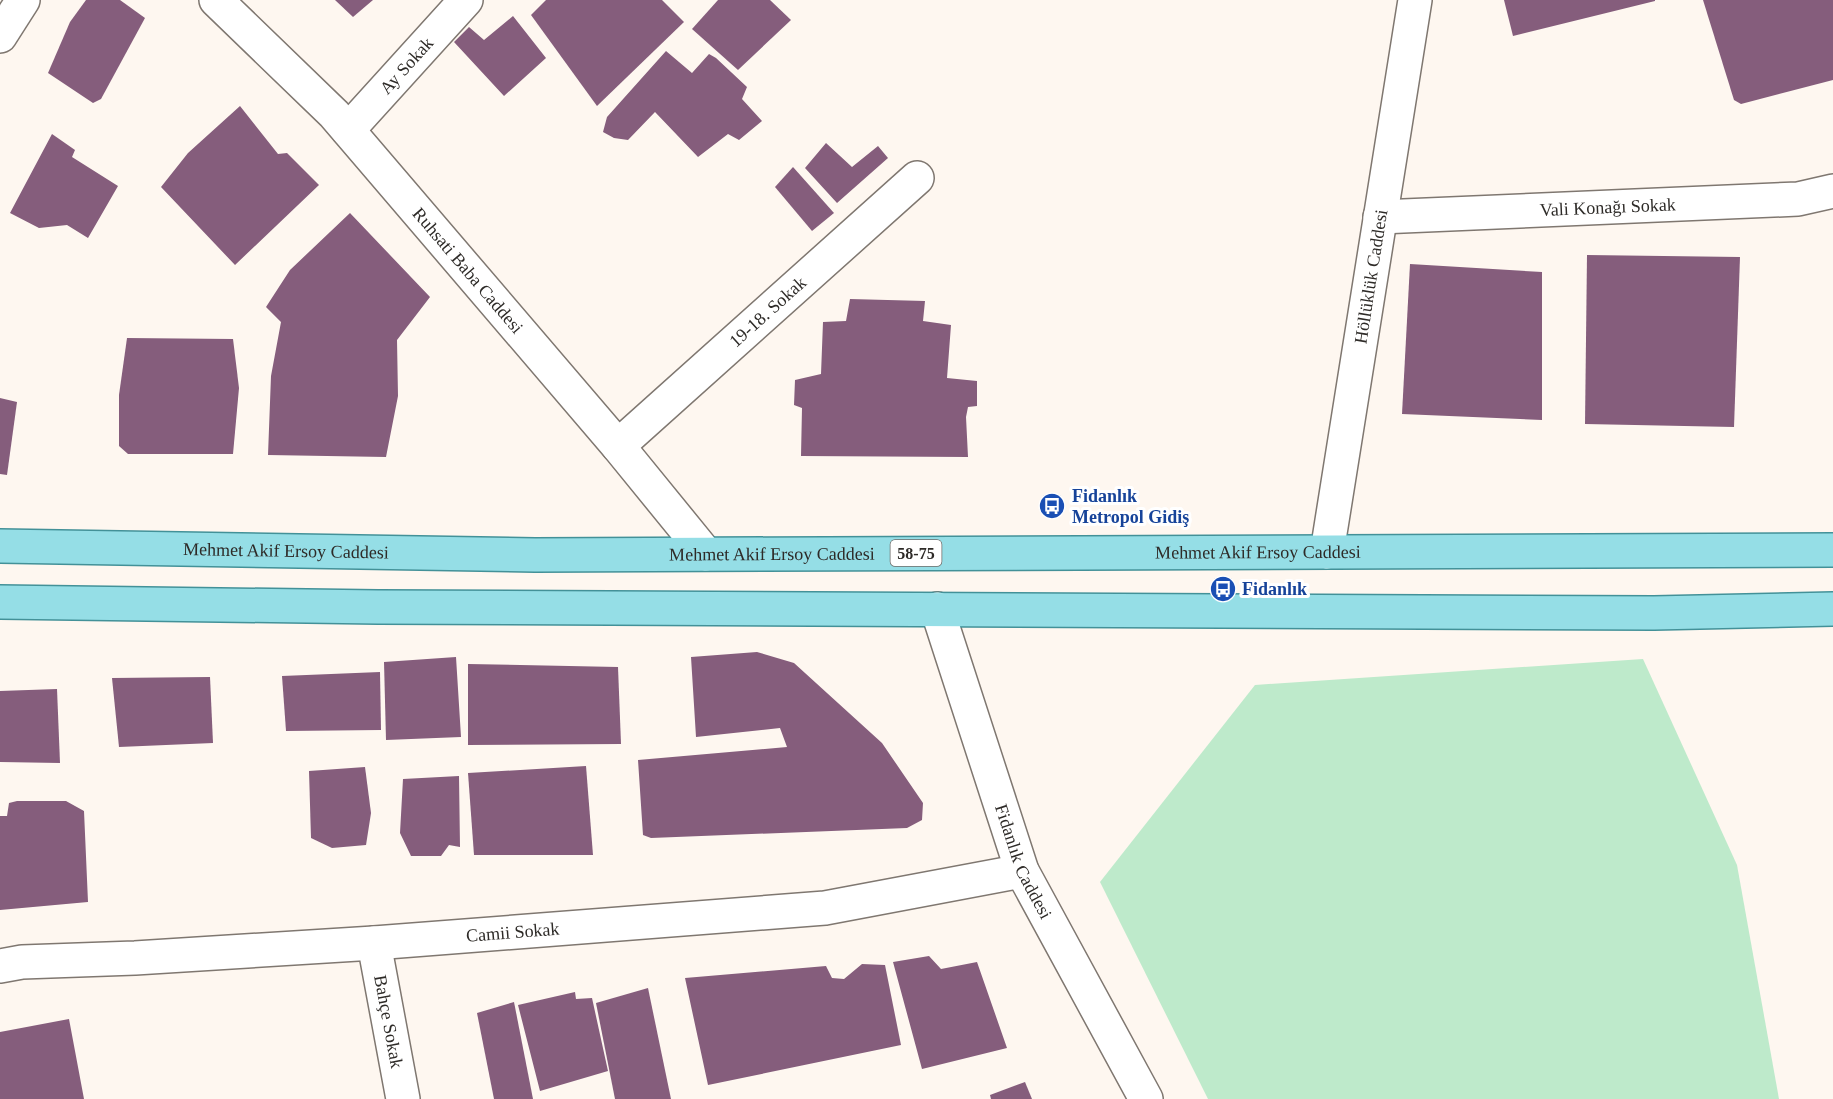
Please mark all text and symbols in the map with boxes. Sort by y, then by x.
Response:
street label: Ay Sokak [376,33,437,98]
street label: Vali Konağı Sokak [1539,194,1676,220]
street label: Ruhsati Baba Caddesi [409,204,527,337]
street label: Höllüklük Caddesi [1350,208,1391,345]
street label: 19-18. Sokak [725,272,810,351]
place label: Fidanlık Metropol Gidiş [1072,486,1189,527]
bus stop icon: Fidanlık Metropol Gidiş [1037,491,1067,521]
street label: Mehmet Akif Ersoy Caddesi [183,539,389,563]
road number: 58-75 [890,540,942,566]
street label: Mehmet Akif Ersoy Caddesi [1155,542,1361,563]
street label: Mehmet Akif Ersoy Caddesi [669,544,875,564]
bus stop icon: Fidanlık [1208,574,1238,604]
place label: Fidanlık [1242,579,1307,599]
street label: Fidanlık Caddesi [991,802,1056,922]
street label: Camii Sokak [465,919,560,946]
street label: Bahçe Sokak [370,973,407,1070]

